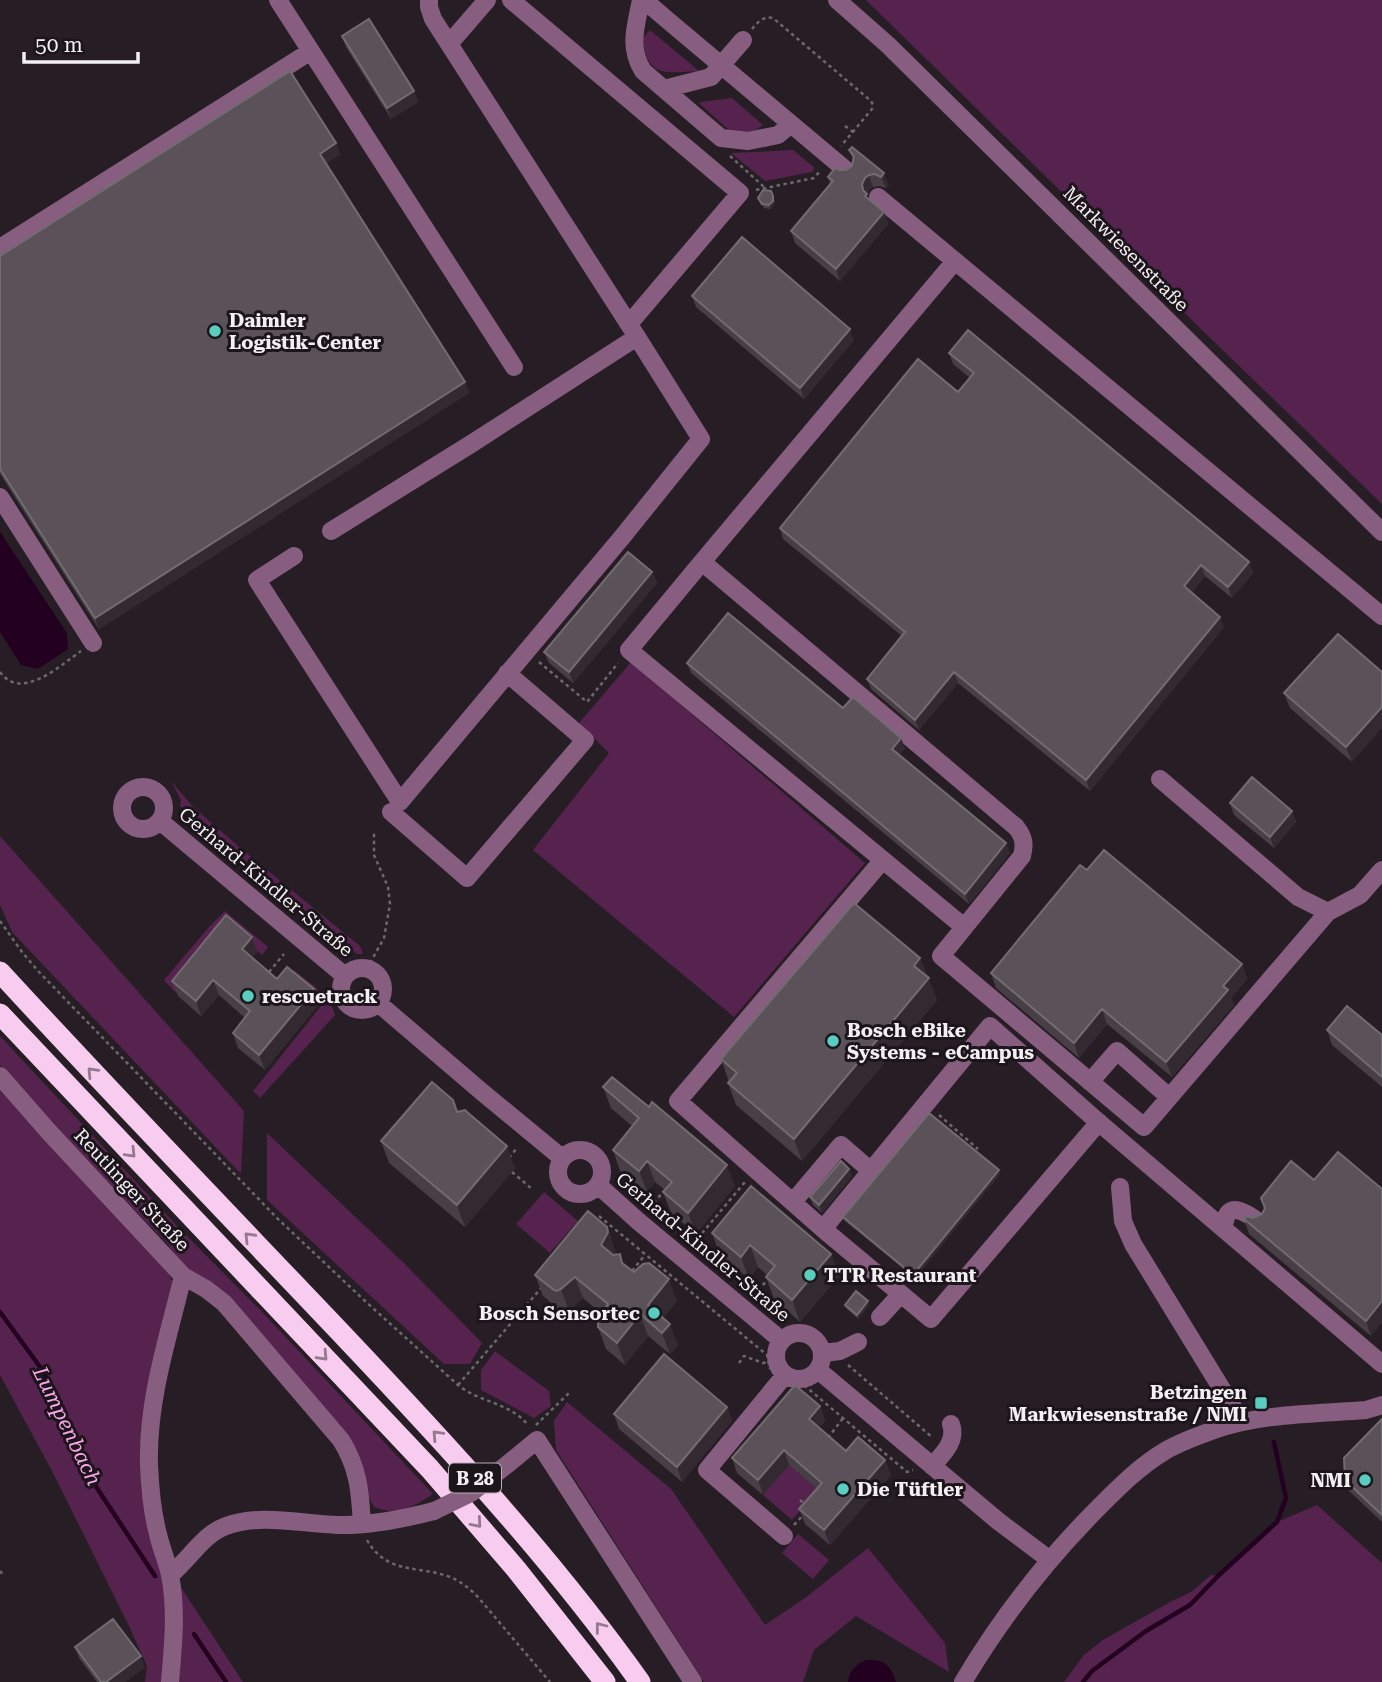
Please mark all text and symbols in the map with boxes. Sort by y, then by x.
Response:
scale bar [24,21,138,65]
text: 50 m [35,33,83,57]
street label: Markwiesenstraße [1058,181,1194,317]
place label: Daimler Logistik-Center [229,309,381,354]
marker: Daimler Logistik-Center [207,323,223,339]
street label: Gerhard-Kindler-Straße [174,802,358,962]
place label: rescuetrack [262,985,377,1008]
marker: rescuetrack [240,988,256,1004]
place label: Bosch eBike Systems - eCampus [847,1019,1034,1064]
marker: Bosch eBike Systems - eCampus [825,1033,841,1049]
one-way arrow [88,1067,101,1080]
street label: Reutlinger Straße [69,1124,195,1256]
one-way arrow [122,1145,135,1158]
street label: Gerhard-Kindler-Straße [611,1167,795,1327]
one-way arrow [245,1232,258,1245]
place label: TTR Restaurant [824,1264,977,1287]
marker: TTR Restaurant [802,1267,818,1283]
place label: Bosch Sensortec [479,1302,640,1325]
marker: Bosch Sensortec [646,1305,662,1321]
one-way arrow [315,1347,327,1360]
water label: Lumpenbach [27,1362,106,1490]
place label: Betzingen Markwiesenstraße / NMI [1009,1381,1247,1426]
marker: Betzingen Markwiesenstraße / NMI [1253,1395,1269,1411]
one-way arrow [433,1430,445,1443]
road number: B 28 [449,1464,501,1492]
place label: NMI [1310,1469,1351,1492]
marker: NMI [1357,1472,1373,1488]
place label: Die Tüftler [857,1478,963,1501]
marker: Die Tüftler [835,1481,851,1497]
one-way arrow [469,1515,481,1528]
one-way arrow [596,1622,609,1634]

